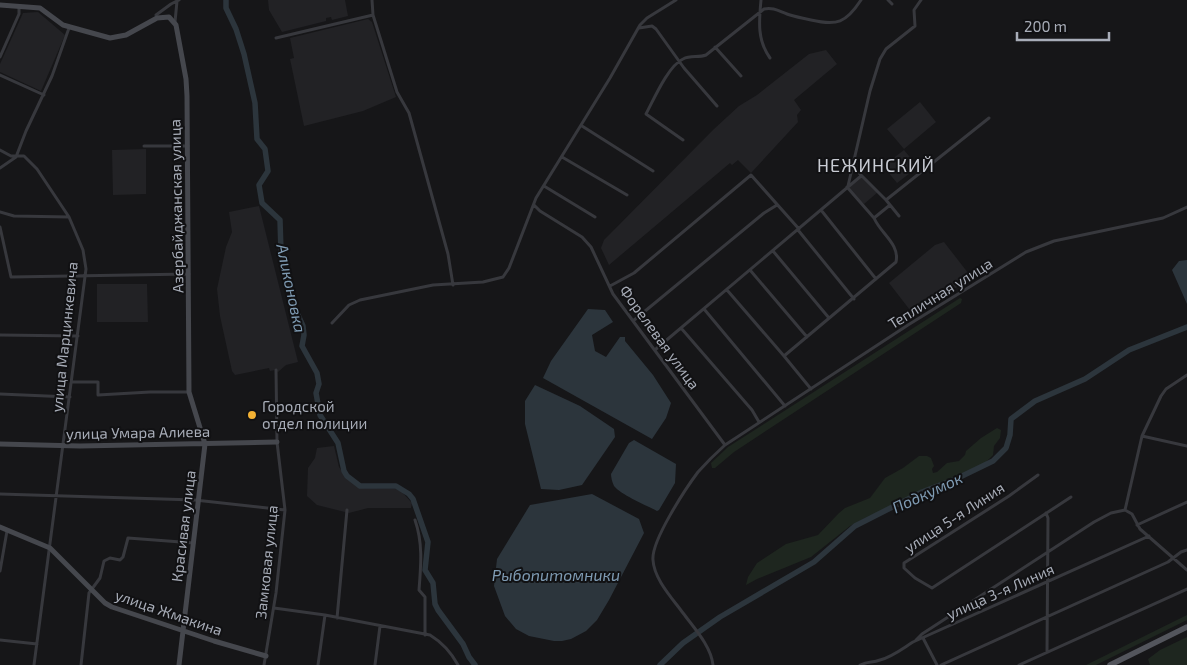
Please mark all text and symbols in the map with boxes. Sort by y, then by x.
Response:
scale bar [1017,10,1110,42]
text: 200 m [1024,17,1067,35]
street label: Азербайджанская улица [165,119,188,293]
district label: НЕЖИНСКИЙ [817,154,935,176]
water label: Аликоновка [273,241,311,334]
street label: Тепличная улица [885,254,996,333]
street label: улица Марцинкевича [47,261,82,413]
street label: Форелевая улица [615,281,704,393]
place label: Городской отдел полиции [262,397,367,432]
marker: Городской отдел полиции [246,409,258,421]
street label: улица Умара Алиева [66,422,210,443]
water label: Подкумок [889,467,966,517]
street label: Красивая улица [167,469,200,583]
street label: улица 5-я Линия [901,478,1008,557]
street label: Замковая улица [251,504,282,620]
street label: улица 3-я Линия [943,559,1057,624]
water label: Рыбопитомники [492,565,620,584]
street label: улица Жмакина [113,585,225,640]

